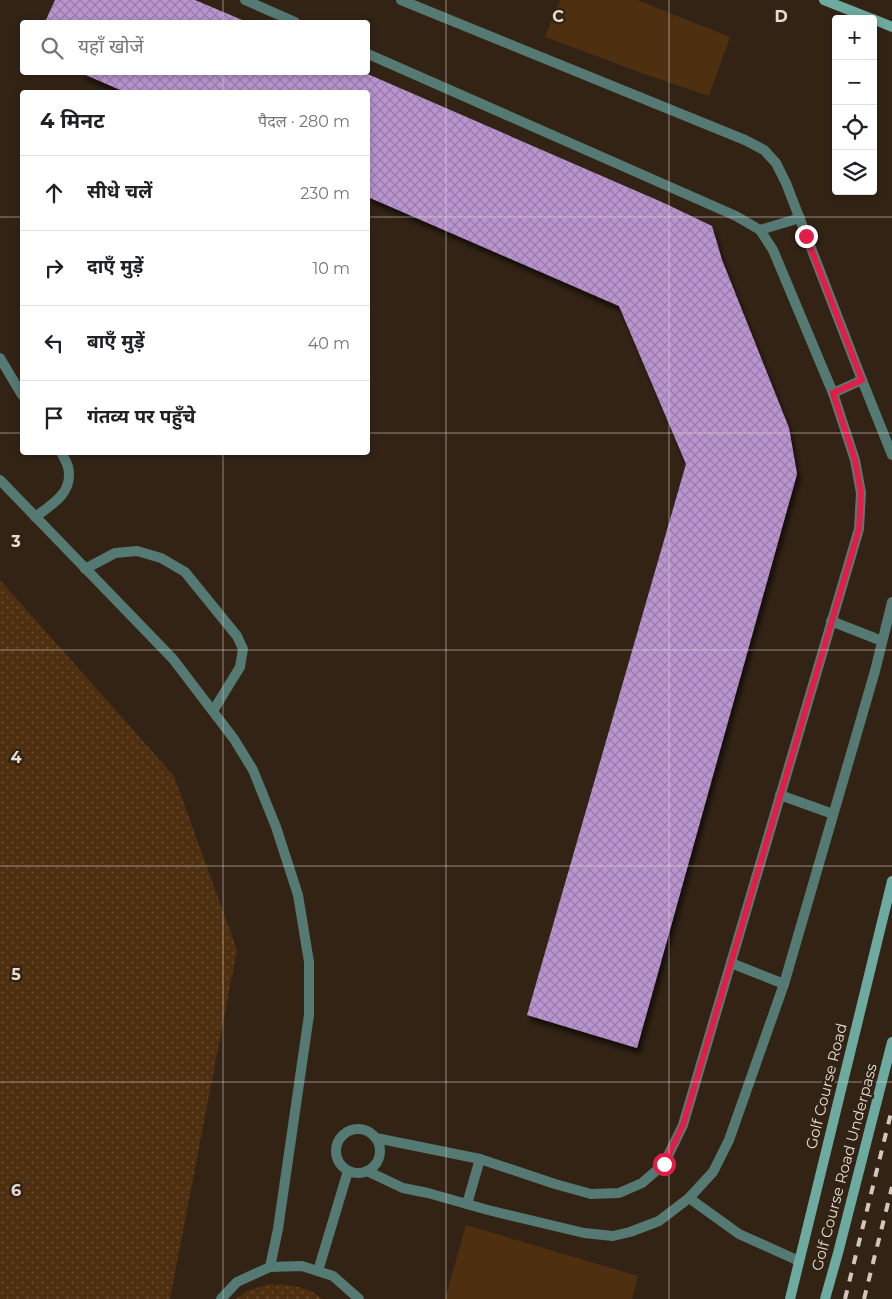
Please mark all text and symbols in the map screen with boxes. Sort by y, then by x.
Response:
text: C [552,7,564,26]
text: D [774,7,788,26]
map controls [832,15,877,195]
button: + [832,15,877,60]
search box [20,20,370,75]
icon: search [38,34,66,62]
text: यहाँ खोजें [78,35,144,58]
button: − [832,60,877,105]
button: locate [832,105,877,150]
text: 4 मिनट [40,108,105,133]
text: पैदल · 280 m [258,112,350,131]
button: layers [832,150,877,195]
icon: ahead [40,179,68,207]
text: सीधे चलें [87,180,152,203]
text: 230 m [300,184,350,203]
route end [795,225,818,248]
icon: right [40,254,68,282]
text: दाएँ मुड़ें [87,255,143,278]
text: 10 m [312,259,350,278]
icon: left [40,329,68,357]
text: बाएँ मुड़ें [87,330,144,353]
text: 40 m [308,334,350,353]
icon: arrive [40,404,68,432]
text: गंतव्य पर पहुँचे [87,405,195,428]
text: 3 [10,532,21,551]
text: 4 [10,748,22,767]
text: 5 [11,965,21,984]
street label: Golf Course Road [801,1021,851,1151]
street label: Golf Course Road Underpass [807,1061,881,1273]
route start [653,1153,676,1176]
text: 6 [11,1181,21,1200]

